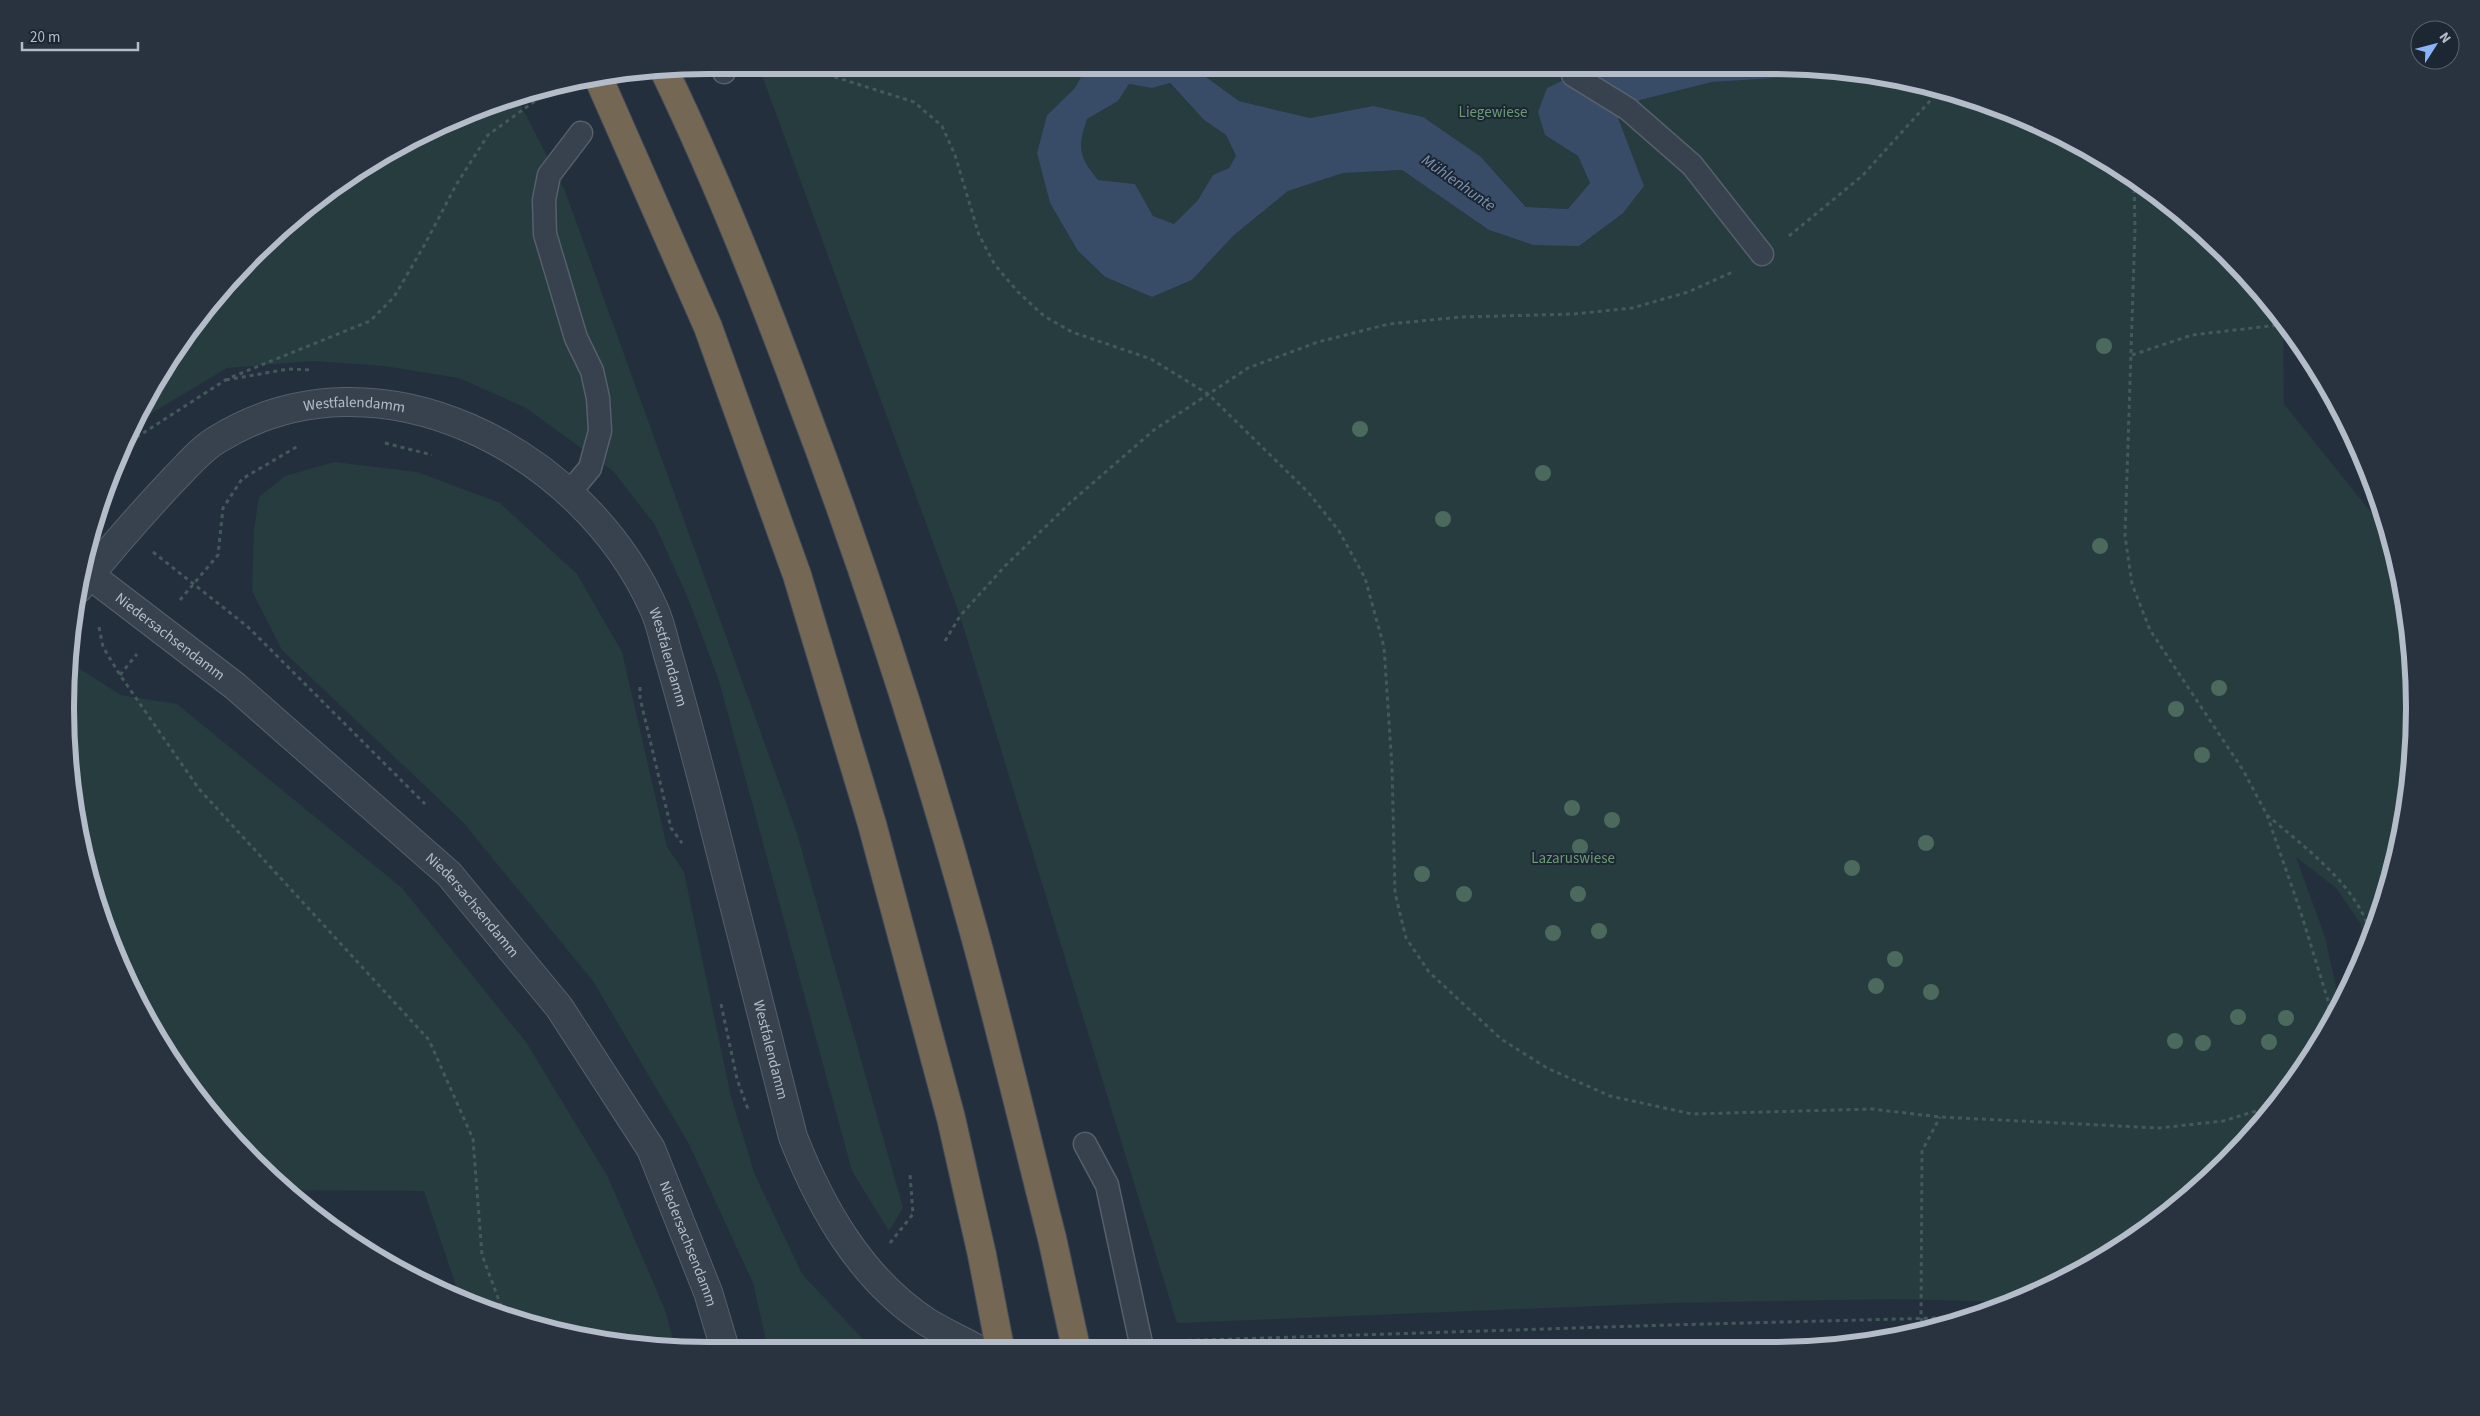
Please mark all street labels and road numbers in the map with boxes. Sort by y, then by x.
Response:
street label: Westfalendamm [302,392,407,418]
street label: Niedersachsendamm [110,588,229,686]
street label: Westfalendamm [644,604,692,709]
street label: Niedersachsendamm [421,848,524,962]
street label: Westfalendamm [748,998,793,1102]
street label: Niedersachsendamm [654,1178,722,1309]

